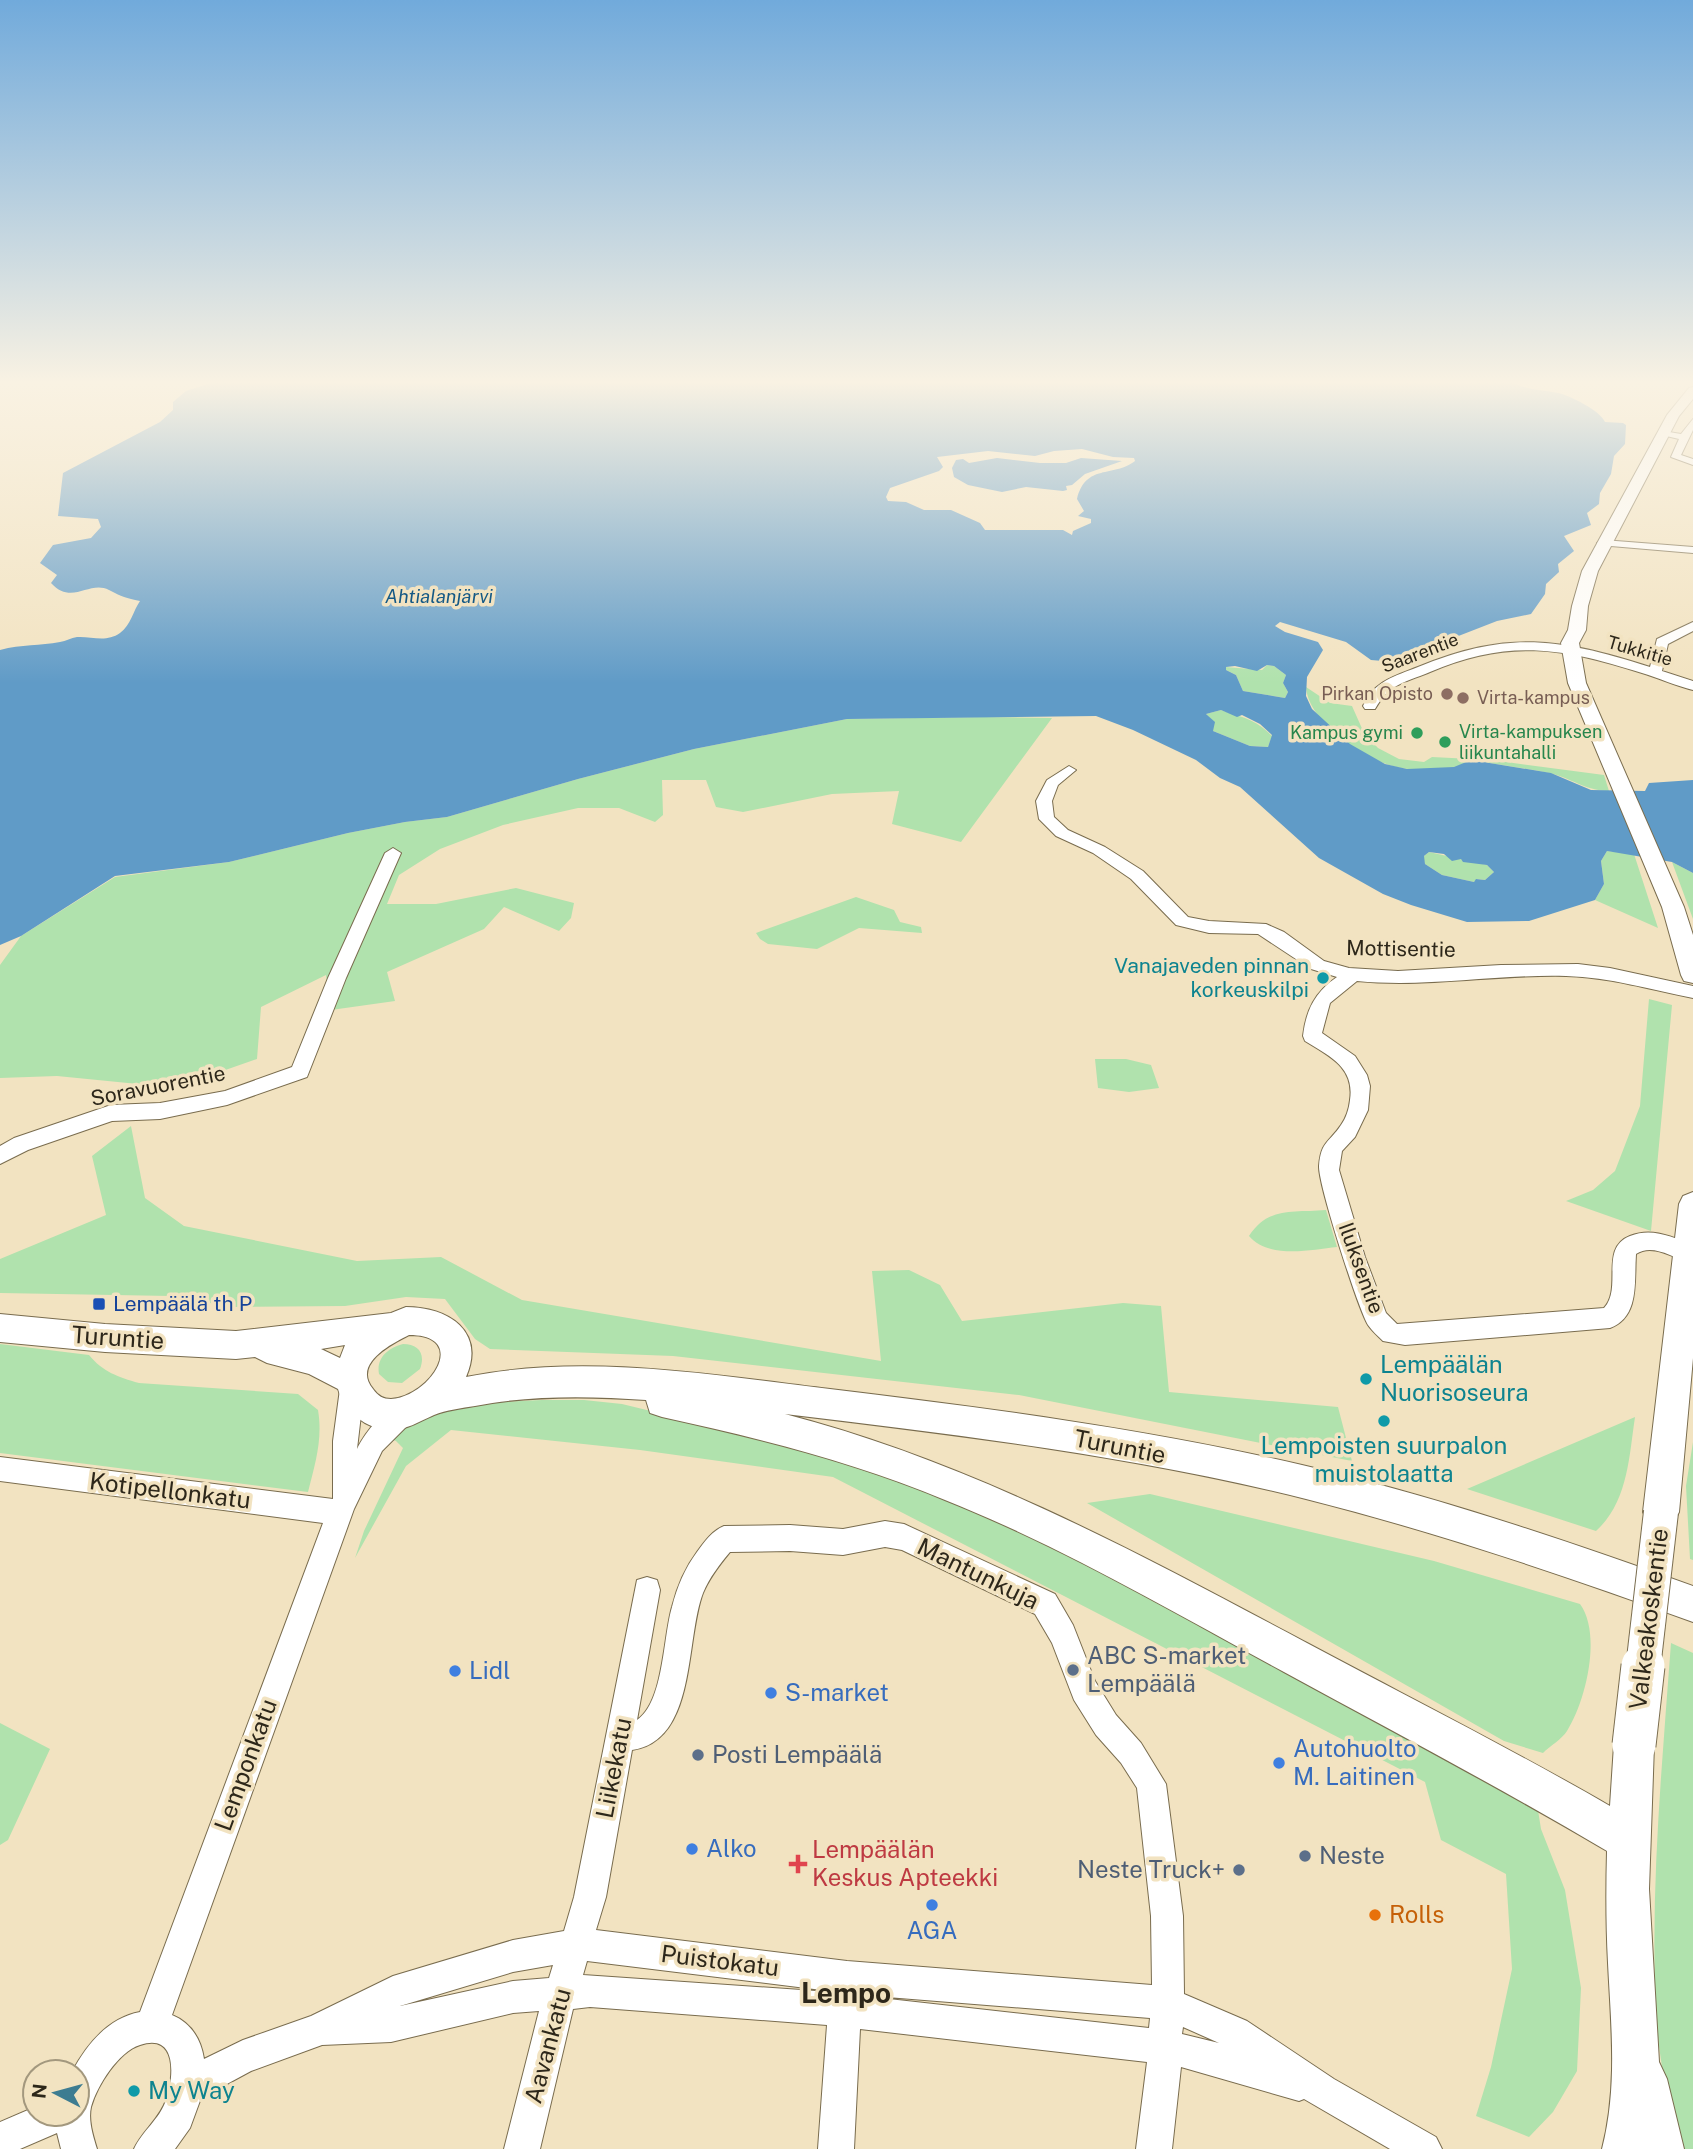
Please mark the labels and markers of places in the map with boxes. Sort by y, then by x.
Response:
place label: Pirkan Opisto [1321,683,1433,704]
marker: Pirkan Opisto [1439,686,1455,702]
place label: Virta-kampus [1477,687,1590,708]
marker: Virta-kampus [1455,690,1471,706]
place label: Virta-kampuksen liikuntahalli [1459,721,1602,763]
place label: Kampus gymi [1290,722,1403,743]
marker: Kampus gymi [1409,725,1425,741]
marker: Virta-kampuksen liikuntahalli [1437,734,1453,750]
place label: Vanajaveden pinnan korkeuskilpi [1114,953,1309,1002]
marker: Vanajaveden pinnan korkeuskilpi [1315,970,1331,986]
place label: Lempäälä th P [113,1291,252,1316]
marker: Lempäälä th P [91,1296,107,1312]
place label: Lempäälän Nuorisoseura [1380,1350,1529,1406]
marker: Lempäälän Nuorisoseura [1358,1371,1374,1387]
marker: Lempoisten suurpalon muistolaatta [1376,1413,1392,1429]
place label: Lempoisten suurpalon muistolaatta [1261,1431,1507,1487]
place label: ABC S-market Lempäälä [1087,1641,1246,1697]
place label: Lidl [469,1656,511,1684]
marker: ABC S-market Lempäälä [1065,1662,1081,1678]
marker: Lidl [447,1663,463,1679]
place label: S-market [785,1678,889,1706]
marker: S-market [763,1685,779,1701]
place label: Autohuolto M. Laitinen [1293,1734,1417,1790]
place label: Posti Lempäälä [712,1740,882,1768]
marker: Posti Lempäälä [690,1747,706,1763]
marker: Autohuolto M. Laitinen [1271,1755,1287,1771]
place label: Alko [706,1834,757,1862]
place label: Lempäälän Keskus Apteekki [812,1835,998,1891]
marker: Alko [684,1841,700,1857]
place label: Neste [1319,1841,1385,1869]
marker: Neste [1297,1848,1313,1864]
place label: Neste Truck+ [1077,1855,1225,1883]
marker: Lempäälän Keskus Apteekki [790,1856,806,1872]
marker: Neste Truck+ [1231,1862,1247,1878]
marker: AGA [924,1897,940,1913]
place label: Rolls [1389,1900,1444,1928]
marker: Rolls [1367,1907,1383,1923]
place label: AGA [907,1916,957,1944]
place label: My Way [148,2076,235,2104]
marker: My Way [126,2083,142,2099]

